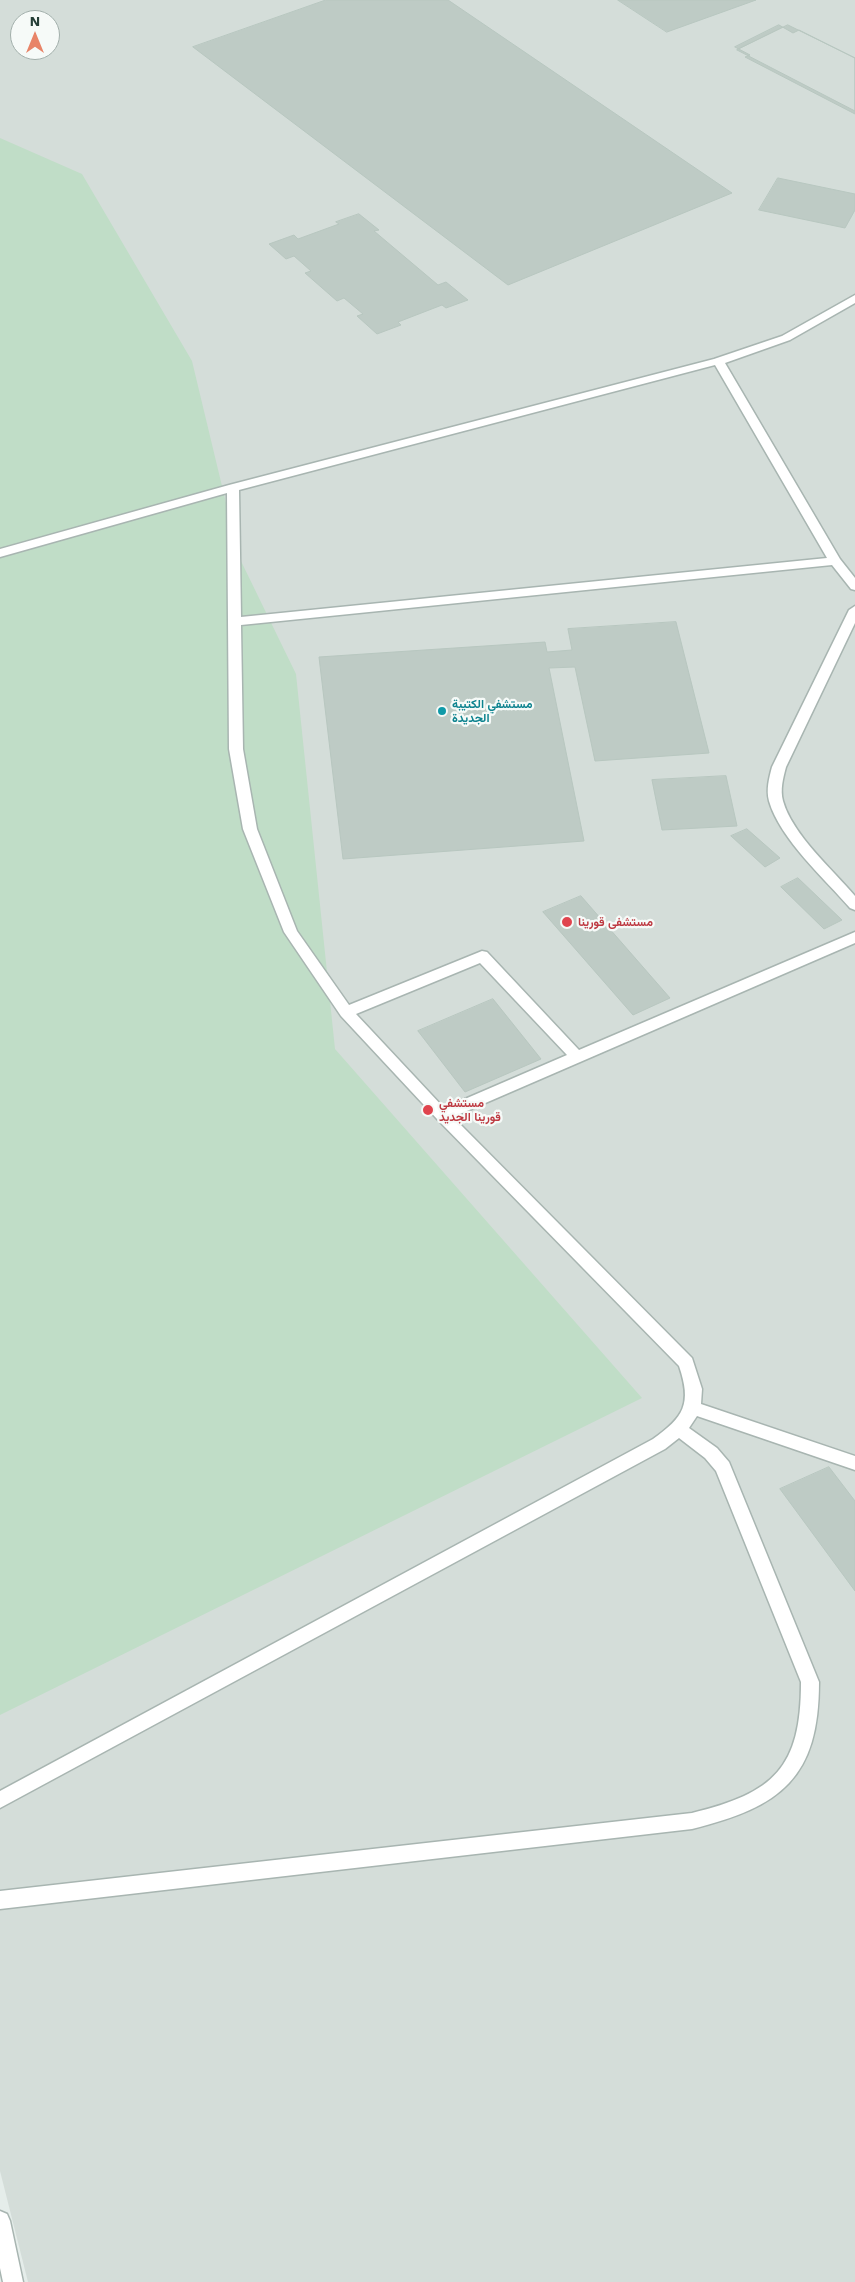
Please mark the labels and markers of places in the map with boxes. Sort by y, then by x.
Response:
place label: مستشفي الكتيبة الجديدة [452,697,532,725]
marker: مستشفي الكتيبة الجديدة [436,705,448,717]
marker: مستشفى قورينا [560,915,574,929]
place label: مستشفى قورينا [578,915,653,929]
place label: مستشفي قورينا الجديد [439,1096,501,1124]
marker: مستشفي قورينا الجديد [421,1103,435,1117]

